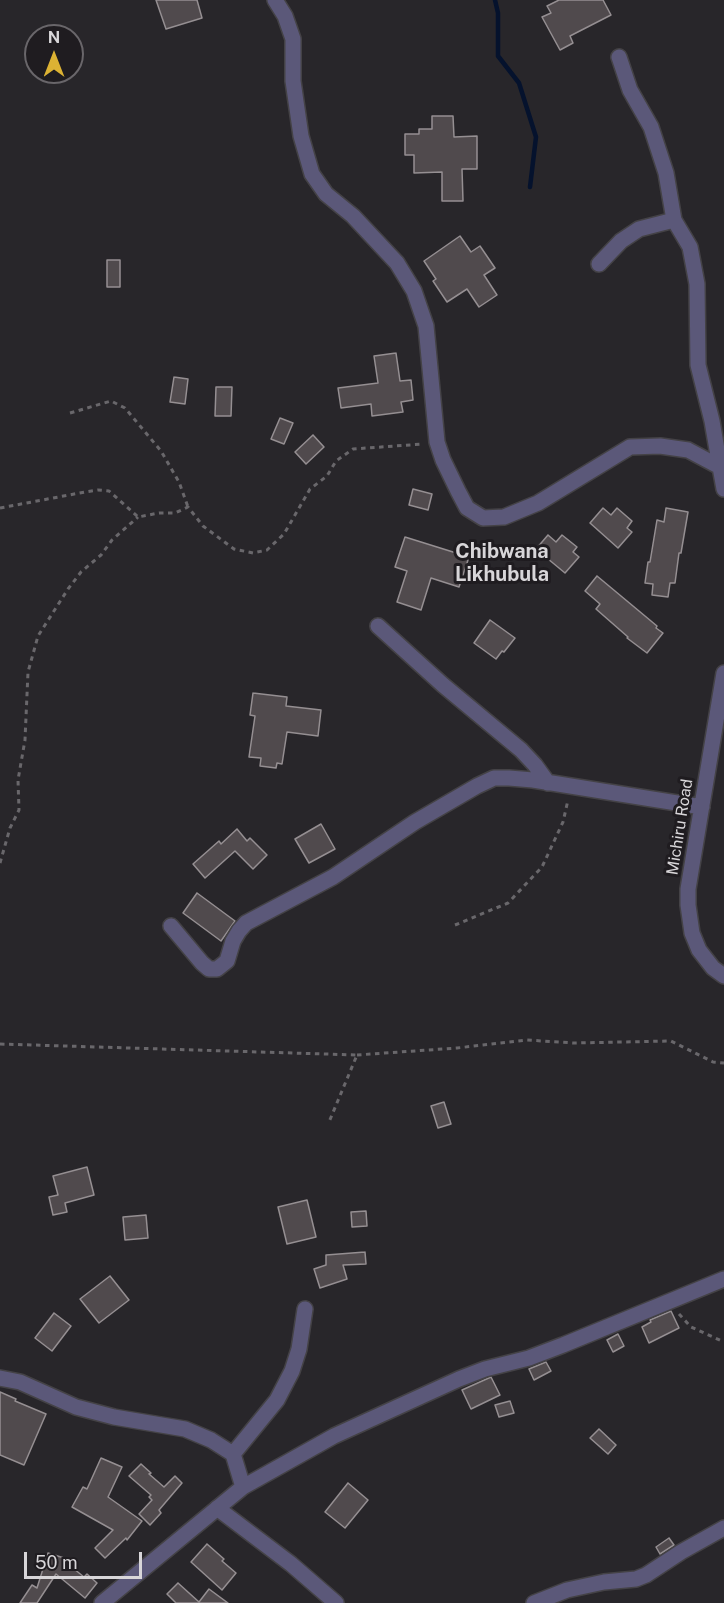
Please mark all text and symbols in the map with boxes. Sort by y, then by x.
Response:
north arrow [24,24,84,84]
text: N [48,28,60,47]
district label: Chibwana Likhubula [455,540,549,587]
street label: Michiru Road [663,777,697,877]
scale bar [27,1540,146,1578]
text: 50 m [35,1552,78,1573]

